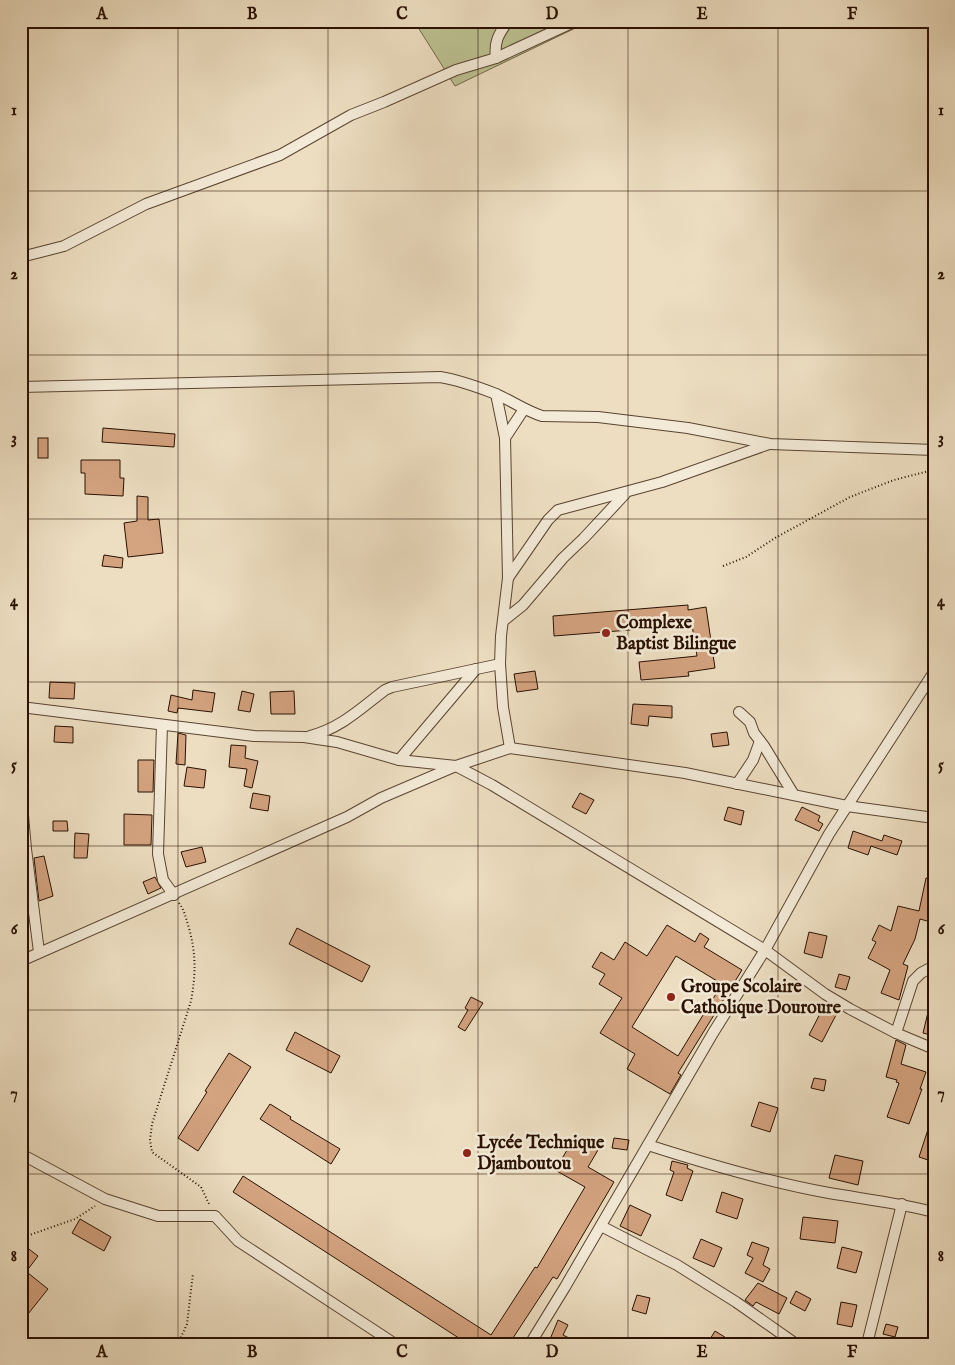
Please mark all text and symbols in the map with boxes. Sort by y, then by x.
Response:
text: A [96,5,109,25]
text: B [247,5,258,25]
text: C [396,5,408,25]
text: D [546,5,559,25]
text: E [696,5,708,25]
text: F [847,5,858,25]
text: 1 [11,101,17,121]
text: 1 [938,101,944,121]
text: 2 [10,265,18,285]
text: 2 [937,265,945,285]
text: 3 [11,429,17,449]
text: 3 [938,429,944,449]
text: 4 [10,592,19,612]
text: 4 [937,592,946,612]
place label: Complexe Baptist Bilingue [616,612,737,656]
marker: Complexe Baptist Bilingue [600,627,612,639]
text: 5 [11,756,17,776]
text: 5 [938,756,944,776]
text: 6 [11,920,19,940]
text: 6 [938,920,946,940]
place label: Groupe Scolaire Catholique Douroure [681,976,842,1020]
marker: Groupe Scolaire Catholique Douroure [665,991,677,1003]
text: 7 [10,1084,18,1104]
text: 7 [937,1084,945,1104]
place label: Lycée Technique Djamboutou [477,1132,605,1176]
marker: Lycée Technique Djamboutou [461,1147,473,1159]
text: 8 [11,1247,17,1267]
text: 8 [938,1247,944,1267]
text: A [96,1343,109,1363]
text: B [247,1343,258,1363]
text: C [396,1343,408,1363]
text: D [546,1343,559,1363]
text: E [696,1343,708,1363]
text: F [847,1343,858,1363]

